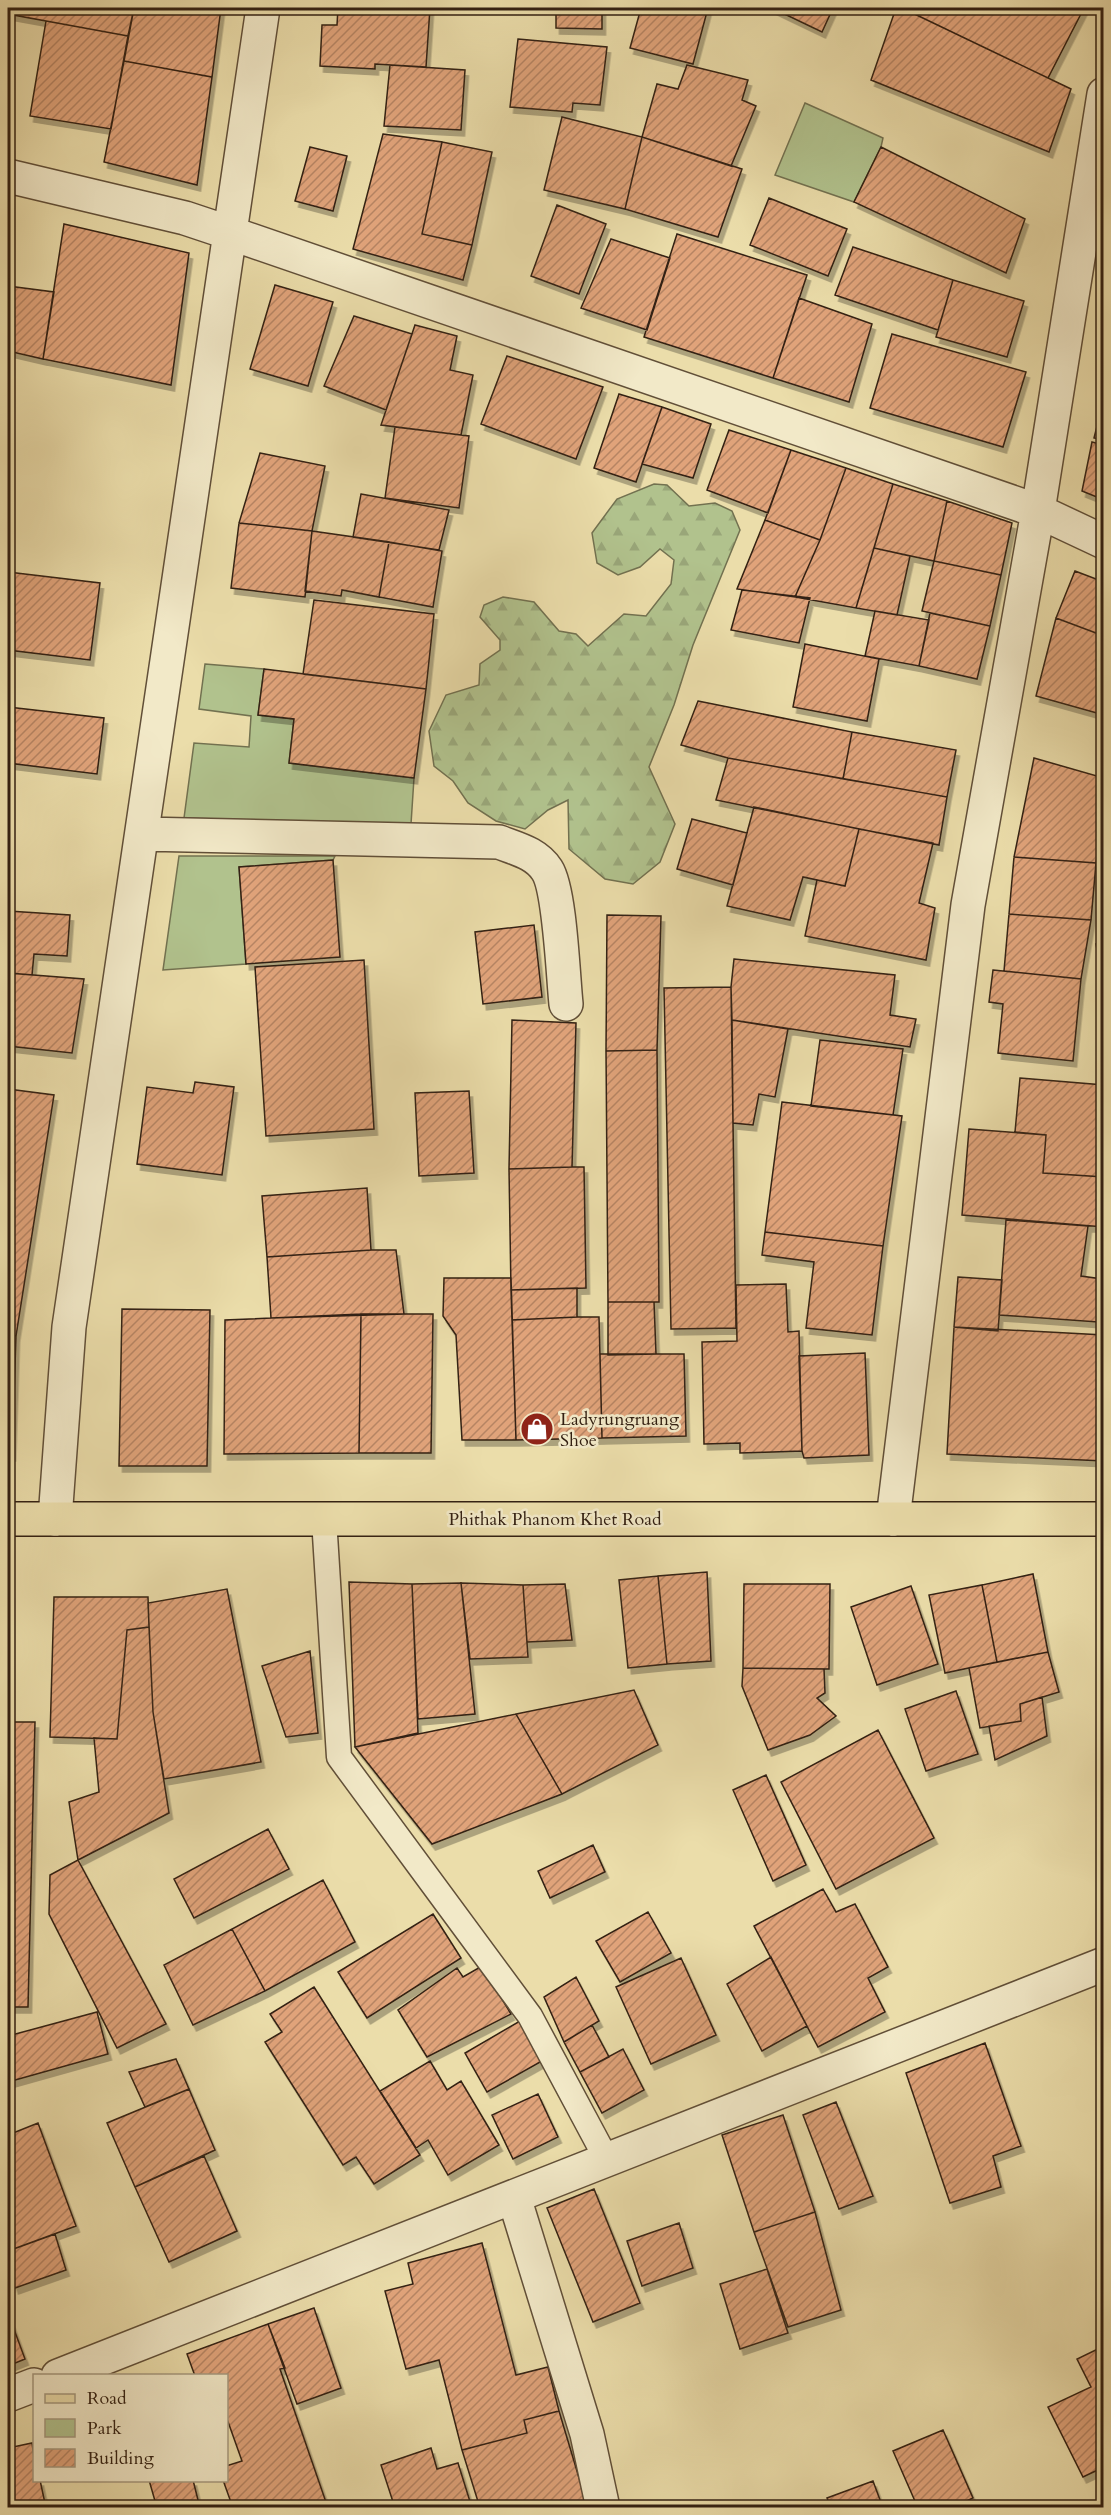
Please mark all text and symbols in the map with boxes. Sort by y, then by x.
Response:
place label: Ladyrungruang Shoe [560,1407,680,1453]
shop icon: Ladyrungruang Shoe [519,1411,555,1447]
street label: Phithak Phanom Khet Road [448,1507,662,1532]
legend [33,2374,228,2482]
text: Road [87,2386,127,2411]
text: Park [87,2416,122,2441]
text: Building [87,2446,155,2471]

